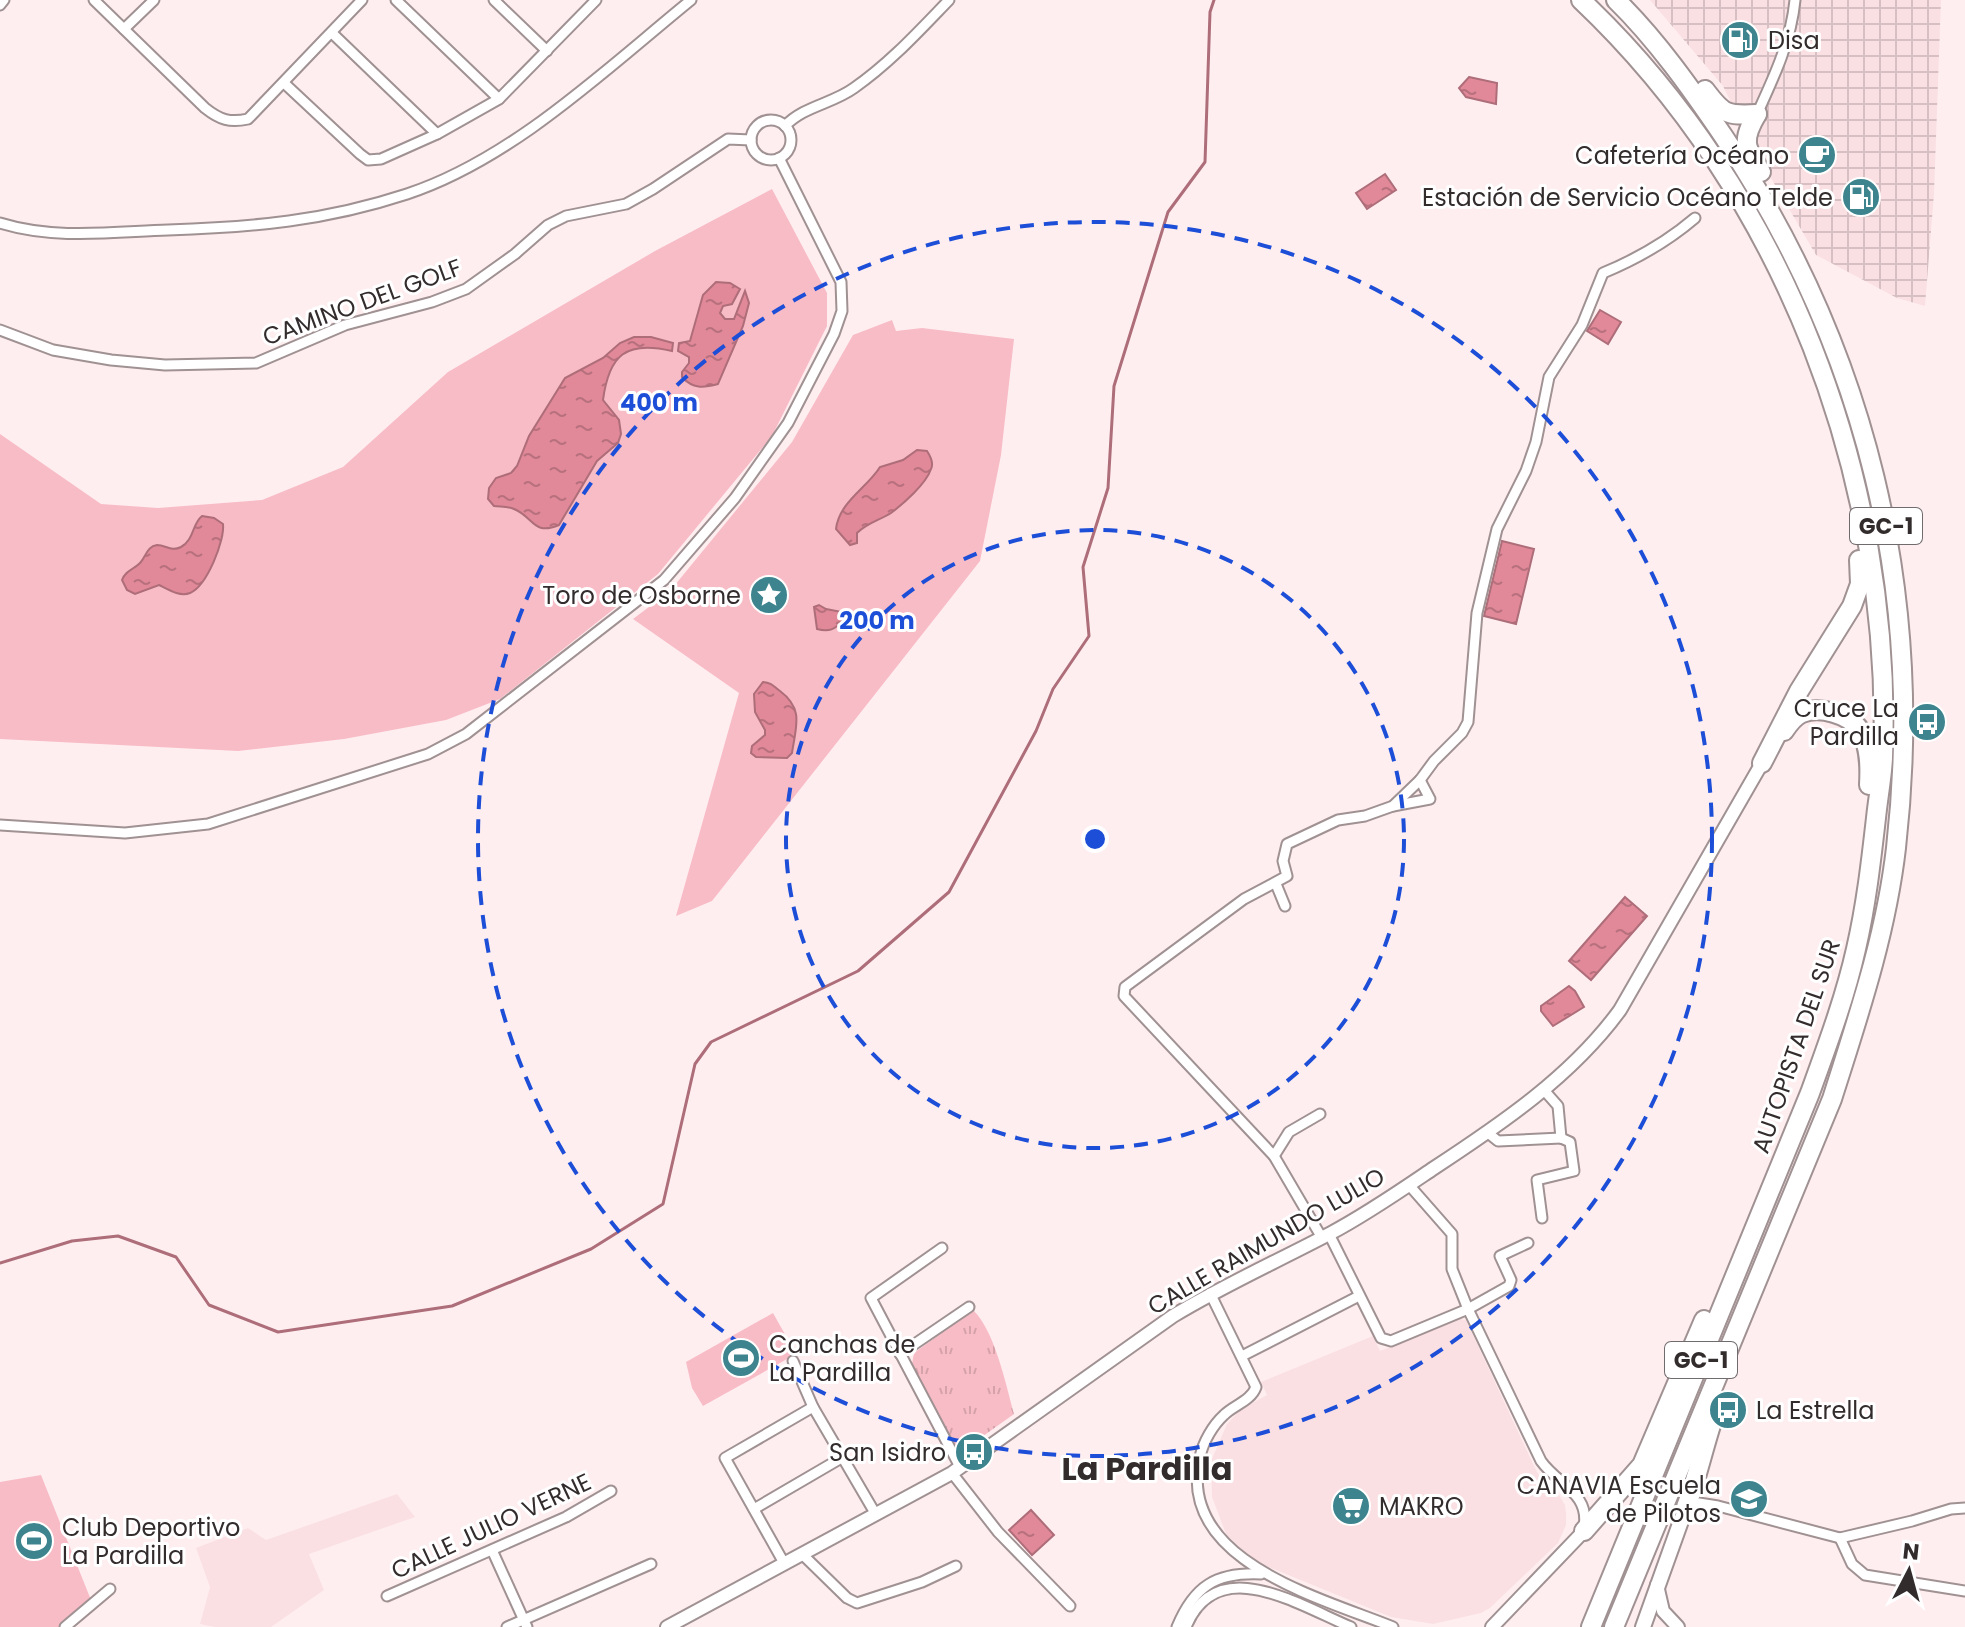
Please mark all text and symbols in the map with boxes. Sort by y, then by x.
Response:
fuel station icon: Disa [1719,19,1761,61]
place label: Disa [1768,24,1820,57]
cafe icon: Cafetería Océano [1796,134,1838,176]
place label: Cafetería Océano [1575,139,1789,172]
fuel station icon: Estación de Servicio Océano Telde [1840,176,1882,218]
place label: Estación de Servicio Océano Telde [1422,181,1833,214]
street label: CAMINO DEL GOLF [258,251,466,353]
text: 400 m [620,386,698,419]
road number: GC-1 [1850,508,1922,544]
place icon: Toro de Osborne [748,574,790,616]
place label: Toro de Osborne [542,579,741,612]
text: 200 m [839,604,915,637]
place label: Cruce La Pardilla [1794,692,1899,753]
bus stop icon: Cruce La Pardilla [1906,701,1948,743]
centre of rings [1081,825,1109,853]
street label: AUTOPISTA DEL SUR [1744,934,1848,1158]
street label: CALLE RAIMUNDO LULIO [1141,1160,1391,1322]
place label: Canchas de La Pardilla [769,1328,915,1389]
sports icon: Canchas de La Pardilla [720,1337,762,1379]
road number: GC-1 [1665,1342,1737,1378]
bus stop icon: La Estrella [1707,1389,1749,1431]
place label: La Estrella [1756,1394,1874,1427]
bus stop icon: San Isidro [953,1431,995,1473]
place label: San Isidro [829,1436,946,1469]
district label: La Pardilla [1062,1446,1232,1491]
street label: CALLE JULIO VERNE [386,1465,596,1587]
place label: CANAVIA Escuela de Pilotos [1517,1469,1721,1530]
school or university icon: CANAVIA Escuela de Pilotos [1728,1478,1770,1520]
supermarket icon: MAKRO [1330,1485,1372,1527]
place label: MAKRO [1379,1490,1464,1523]
place label: Club Deportivo La Pardilla [62,1511,240,1572]
sports icon: Club Deportivo La Pardilla [13,1520,55,1562]
north arrow [1869,1531,1949,1611]
text: N [1901,1535,1921,1568]

